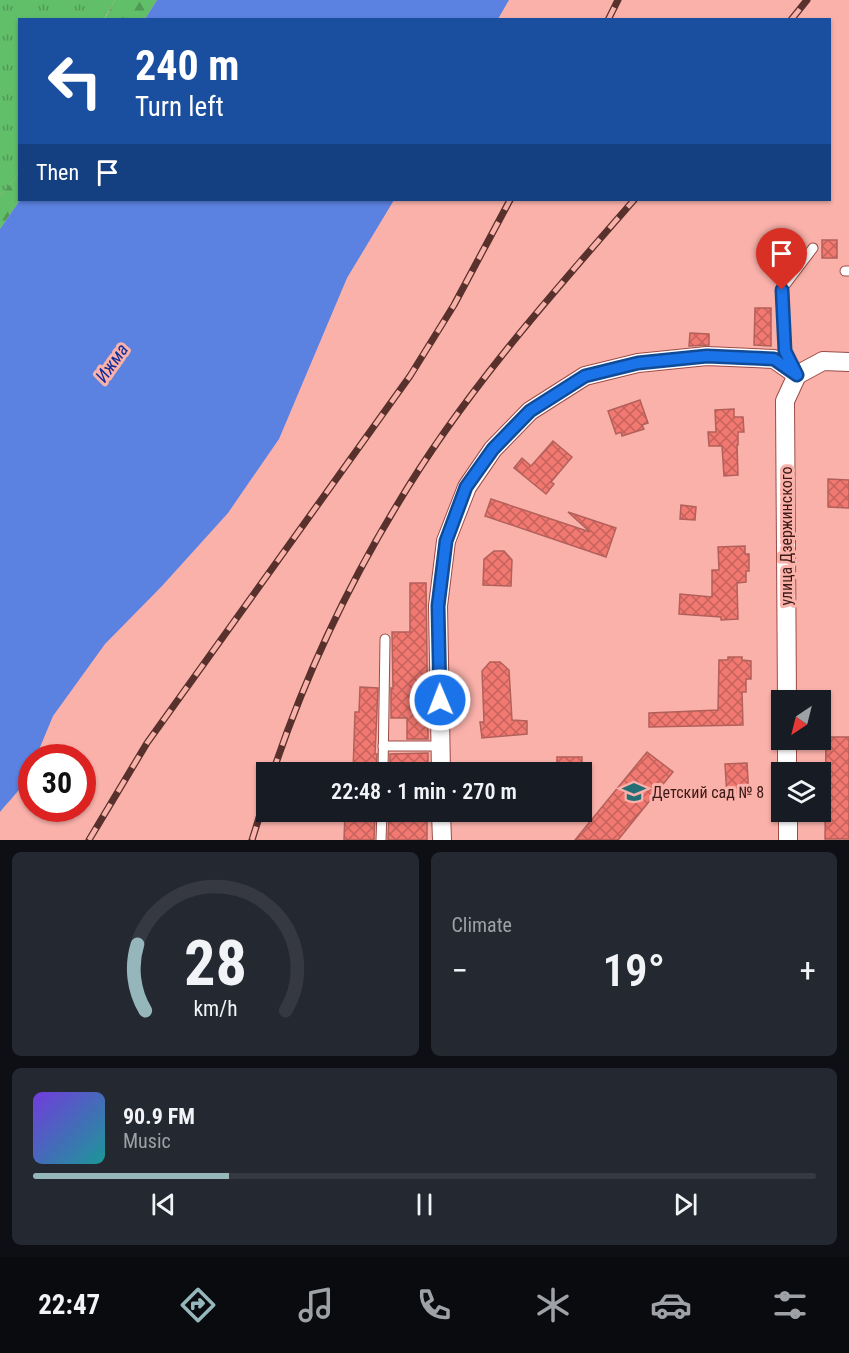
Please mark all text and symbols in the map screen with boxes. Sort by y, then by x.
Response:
text: 240 m [135,41,240,90]
icon: left [36,42,114,120]
text: Turn left [135,91,224,123]
icon: arrive [91,156,124,189]
text: Then [36,160,79,185]
pin [756,228,807,290]
icon: arrive [765,237,798,270]
water label: Ижма [91,339,132,386]
street label: улица Дзержинского [777,466,796,606]
position arrow [408,668,472,732]
north arrow [771,690,831,750]
map controls [771,690,831,822]
speed limit sign: 30 [18,744,96,822]
button: layers [771,762,831,822]
text: 22:48 · 1 min · 270 m [331,779,517,804]
school or university icon: Детский сад № 8 [621,779,647,805]
place label: Детский сад № 8 [652,783,764,802]
text: Climate [452,913,512,937]
text: 28 [184,927,247,1000]
text: 19° [602,944,665,997]
text: − [452,951,468,990]
text: + [800,951,816,990]
text: km/h [193,996,237,1021]
text: 90.9 FM [123,1104,195,1129]
text: Music [123,1129,171,1153]
icon: previous [147,1188,180,1221]
icon: pause [408,1188,441,1221]
icon: next [669,1188,702,1221]
icon: directions [177,1284,219,1326]
icon: music [295,1284,337,1326]
icon: phone [413,1284,455,1326]
icon: climate [532,1284,574,1326]
icon: car [650,1284,692,1326]
icon: filters [769,1284,811,1326]
text: 22:47 [38,1289,100,1321]

